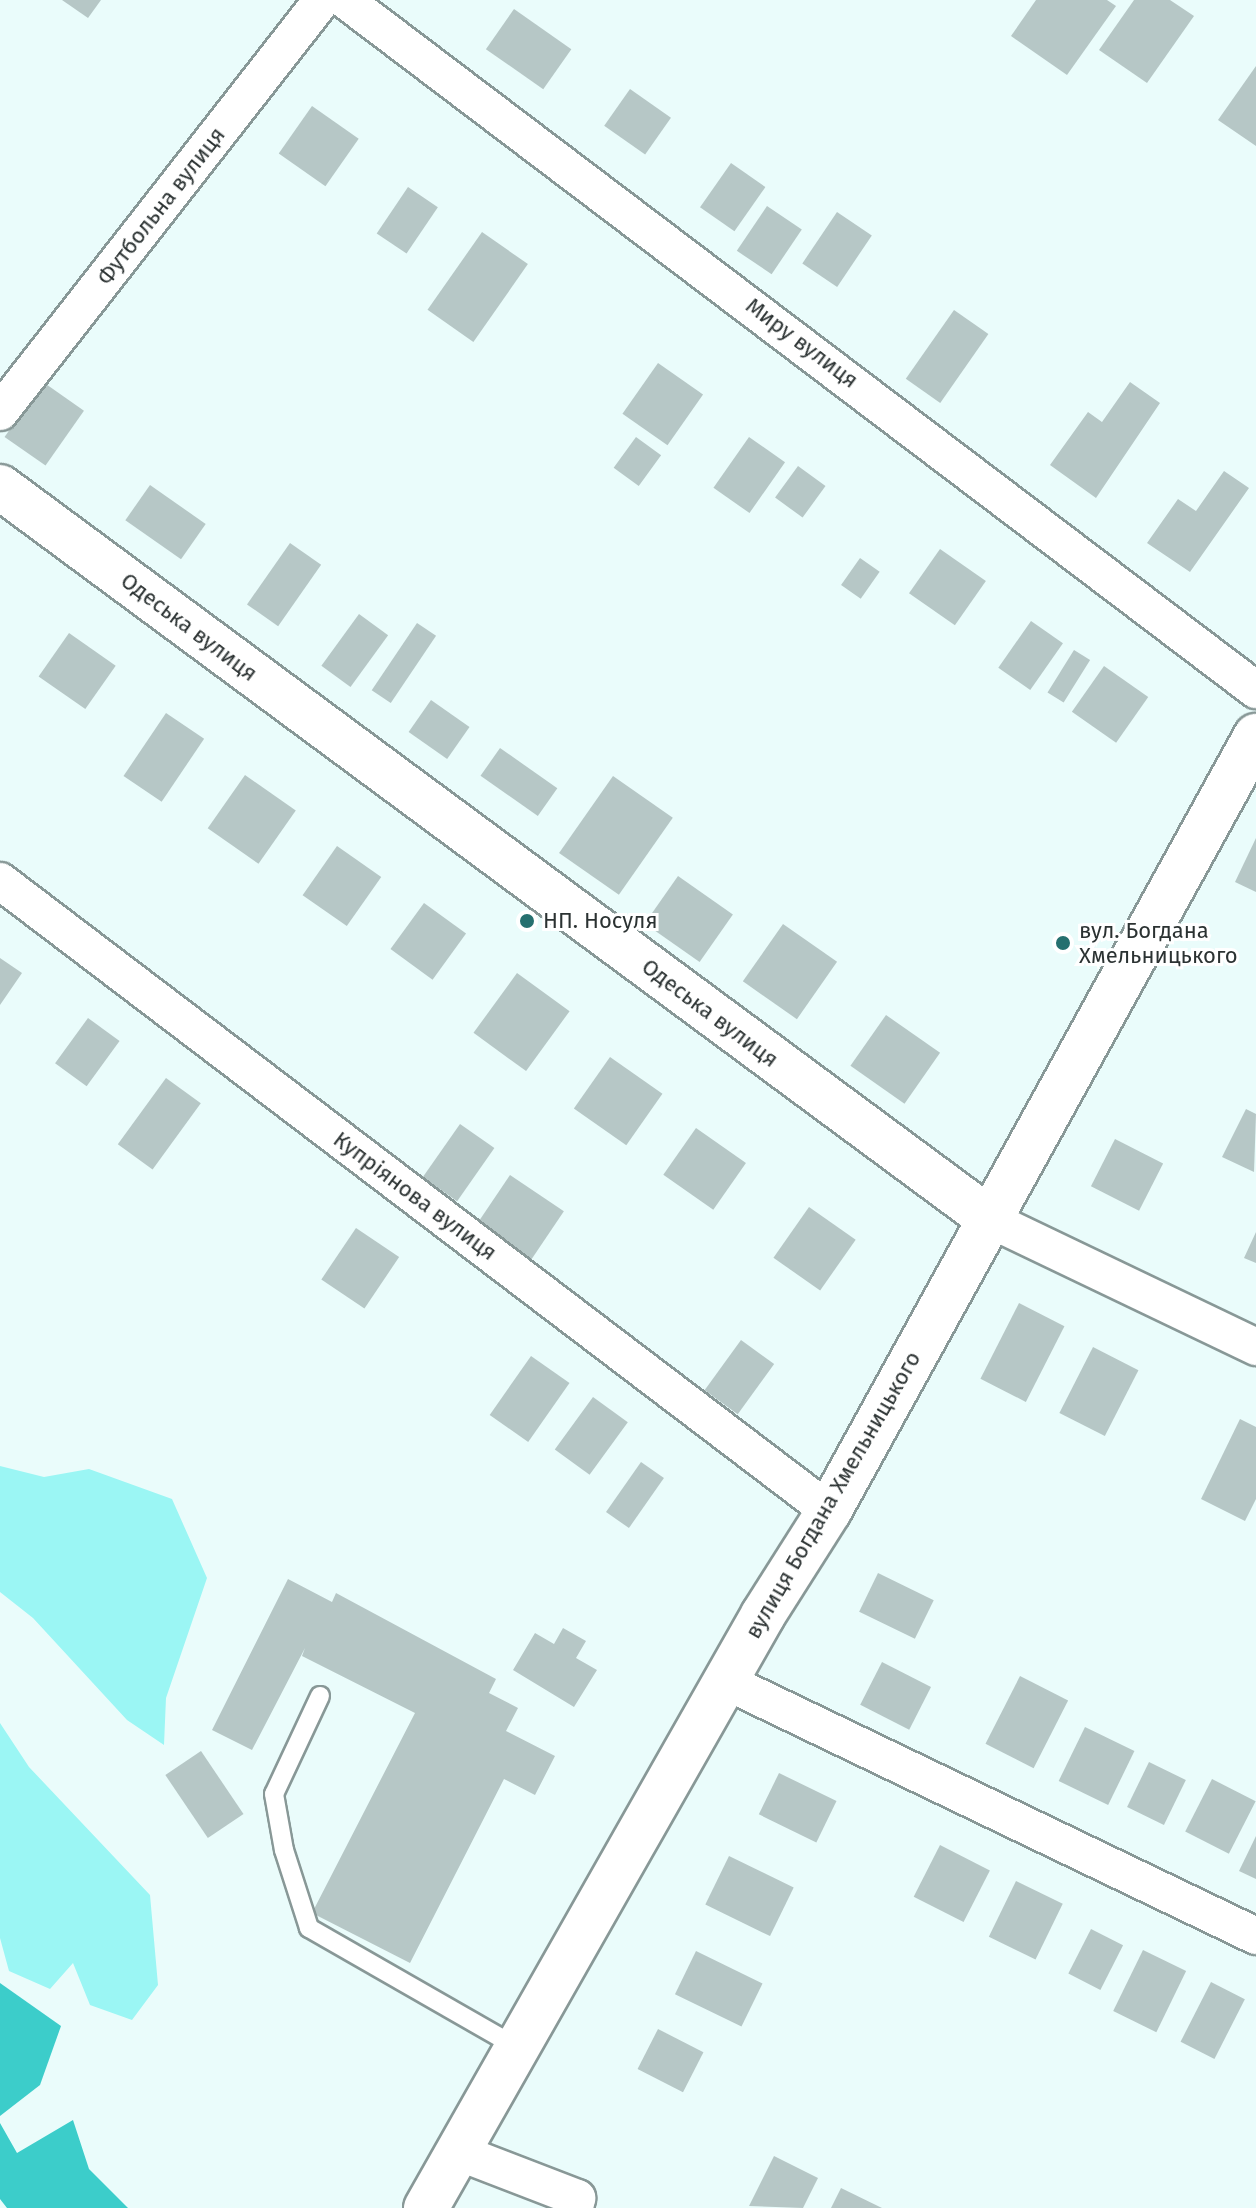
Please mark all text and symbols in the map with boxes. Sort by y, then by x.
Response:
street label: Футбольна вулиця [91,122,231,290]
street label: Миру вулиця [741,292,863,394]
street label: Одеська вулиця [116,567,262,687]
place label: НП. Носуля [543,908,658,934]
marker: НП. Носуля [518,912,536,930]
place label: вул. Богдана Хмельницького [1079,917,1238,968]
marker: вул. Богдана Хмельницького [1054,934,1072,952]
street label: Одеська вулиця [637,953,783,1073]
street label: Купріянова вулиця [328,1126,502,1266]
street label: вулиця Богдана Хмельницького [740,1347,926,1643]

